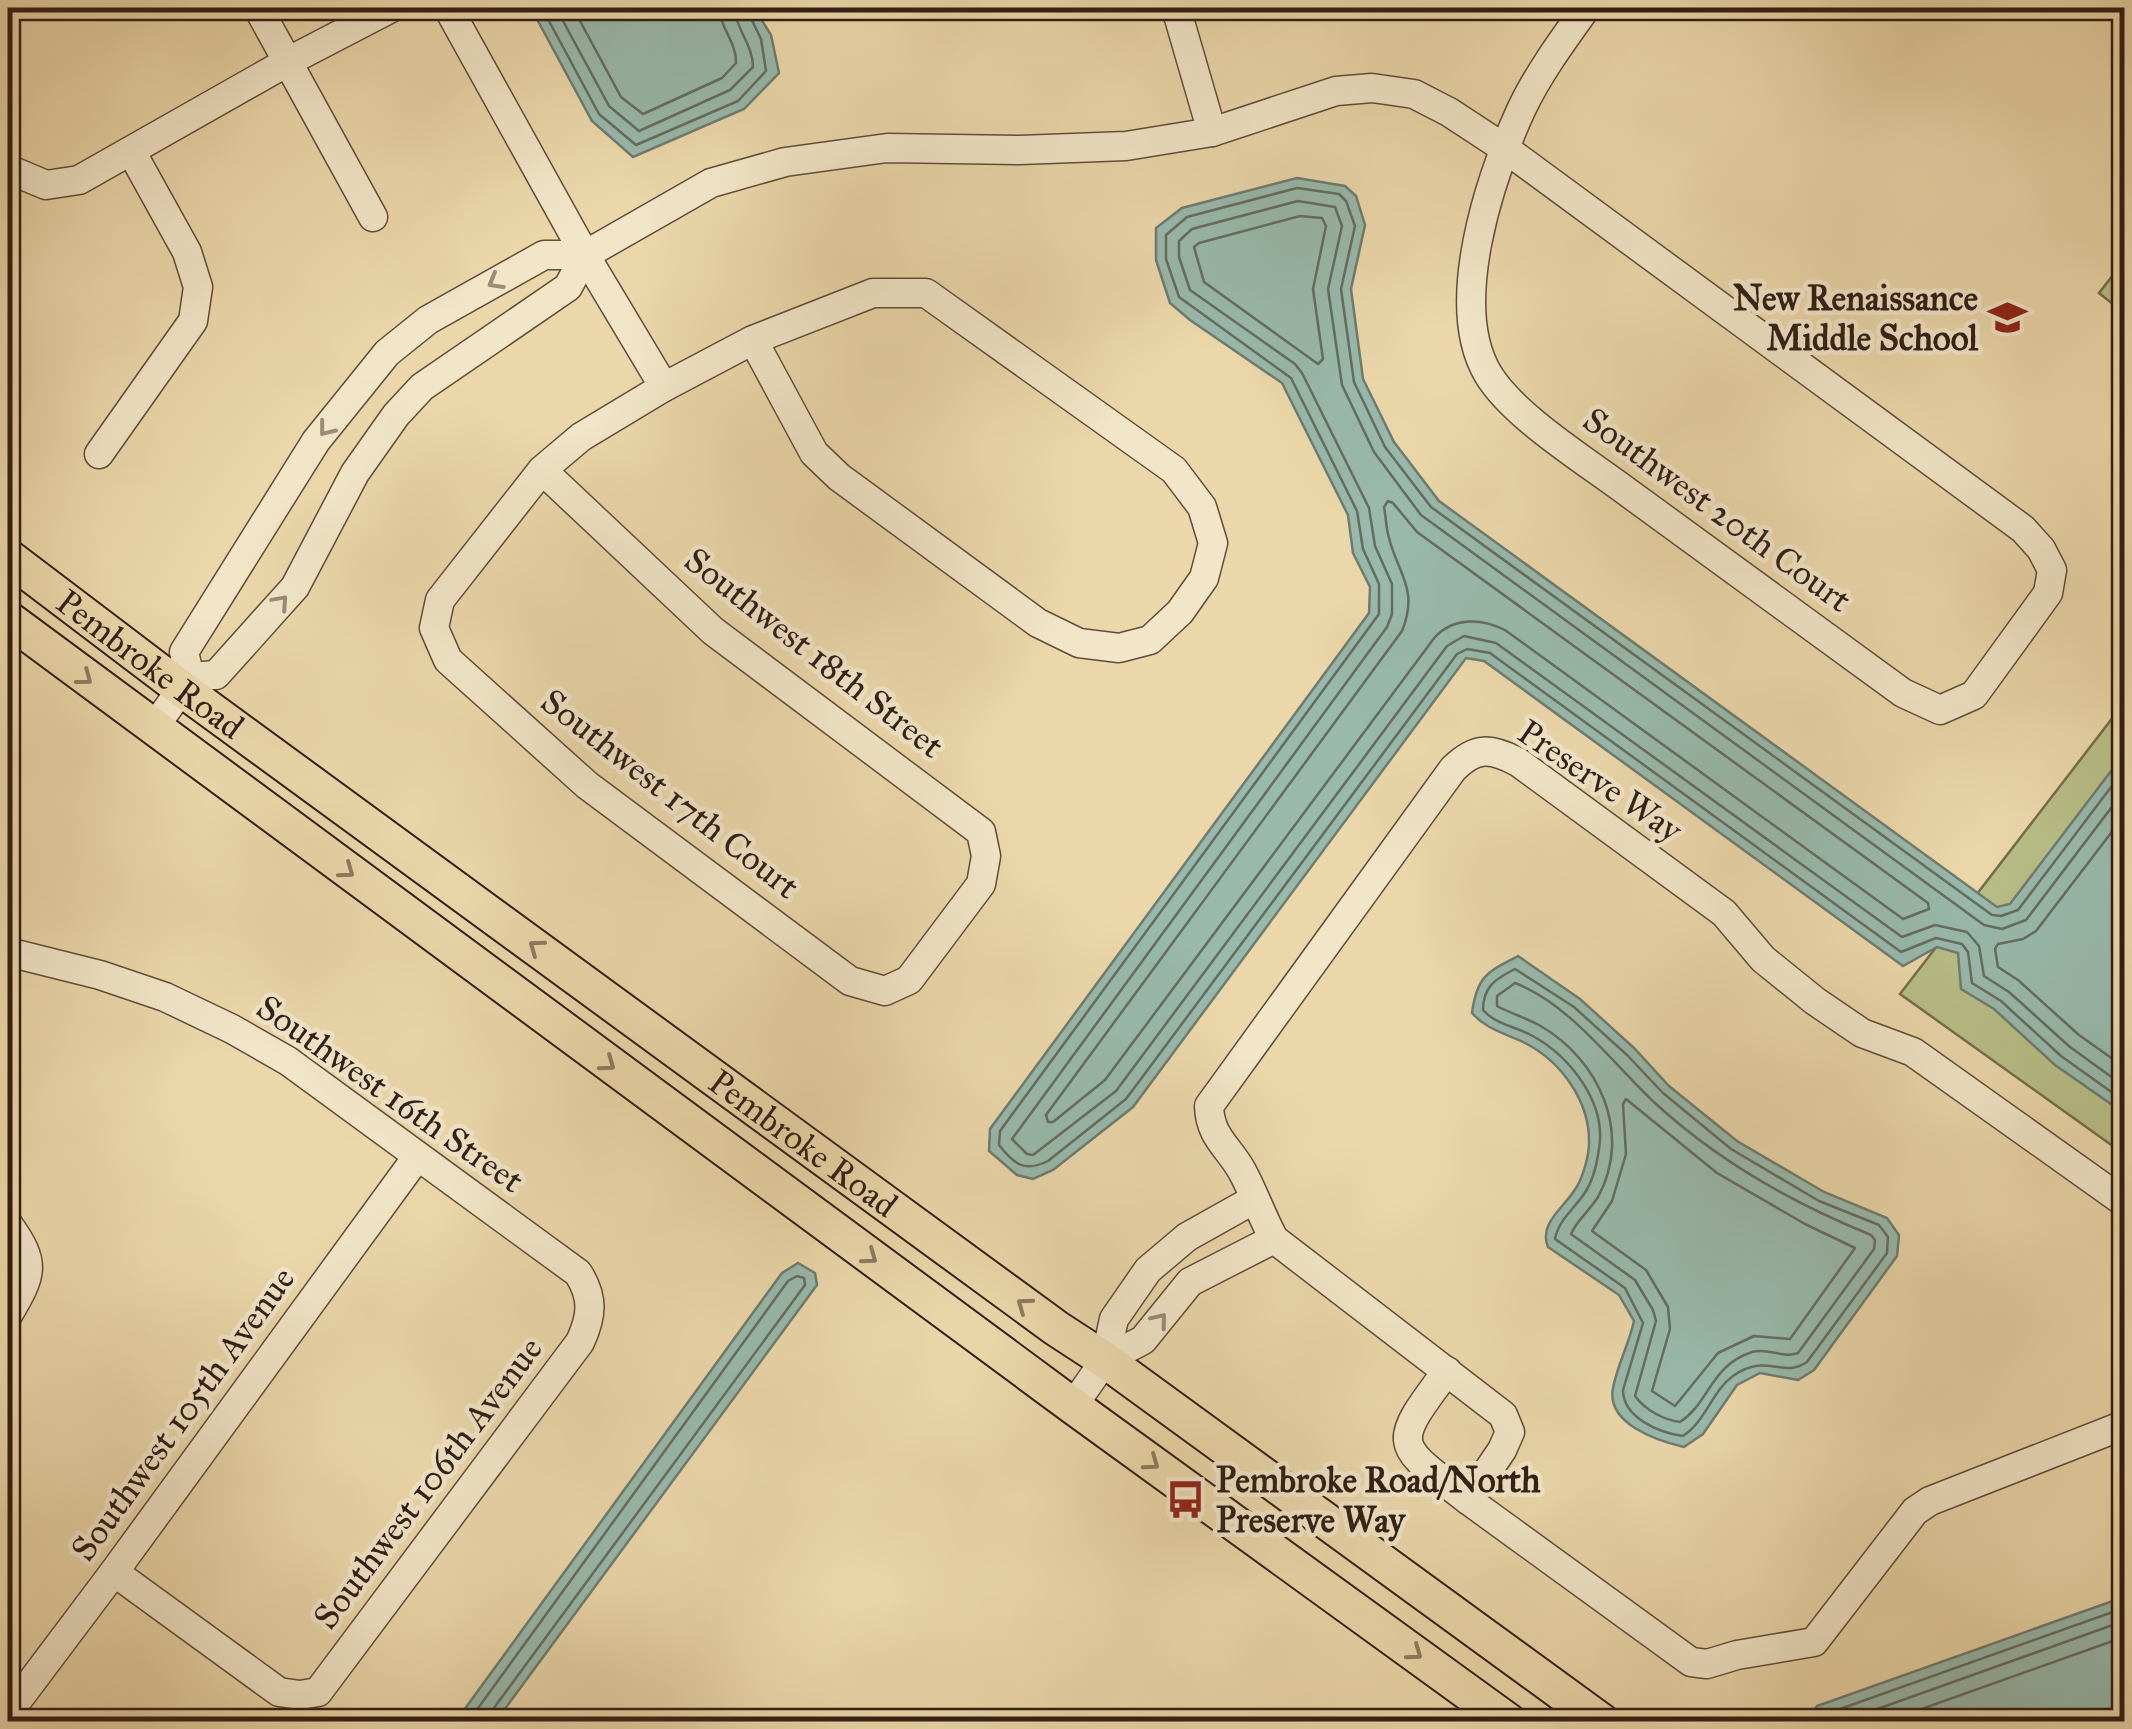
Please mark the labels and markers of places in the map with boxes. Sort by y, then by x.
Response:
place label: New Renaissance Middle School [1733,277,1979,360]
school or university icon: New Renaissance Middle School [1987,297,2029,339]
place label: Pembroke Road/North Preserve Way [1216,1459,1541,1542]
bus stop icon: Pembroke Road/North Preserve Way [1165,1479,1207,1521]

